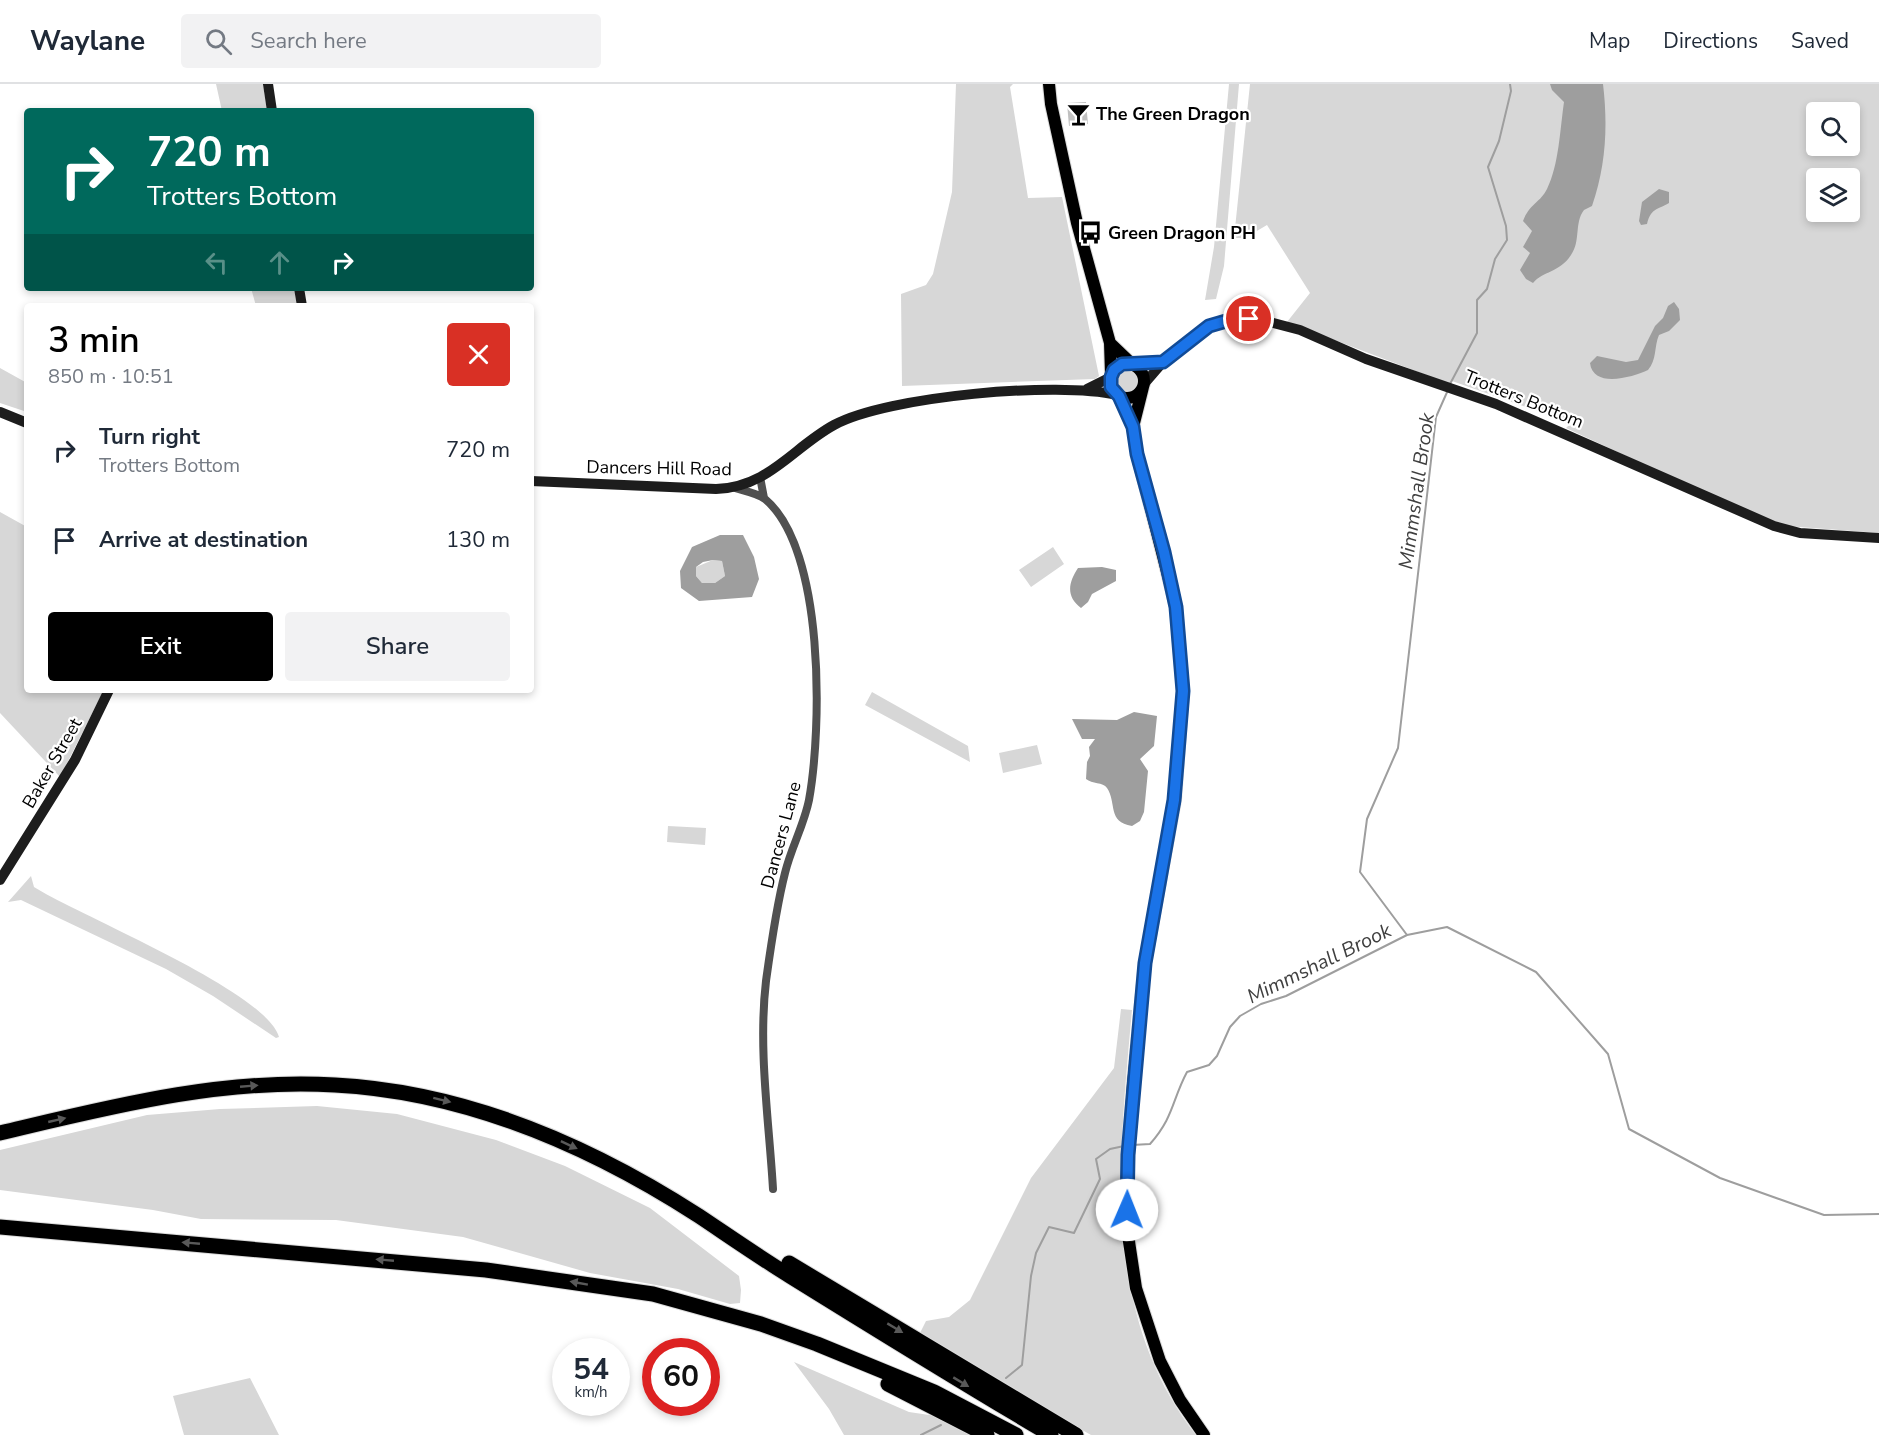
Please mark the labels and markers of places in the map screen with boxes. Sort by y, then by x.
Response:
bar icon: The Green Dragon [1065,101,1091,127]
place label: The Green Dragon [1096,102,1250,126]
bus stop icon: Green Dragon PH [1077,220,1103,246]
place label: Green Dragon PH [1108,221,1256,245]
pin [1223,293,1274,344]

